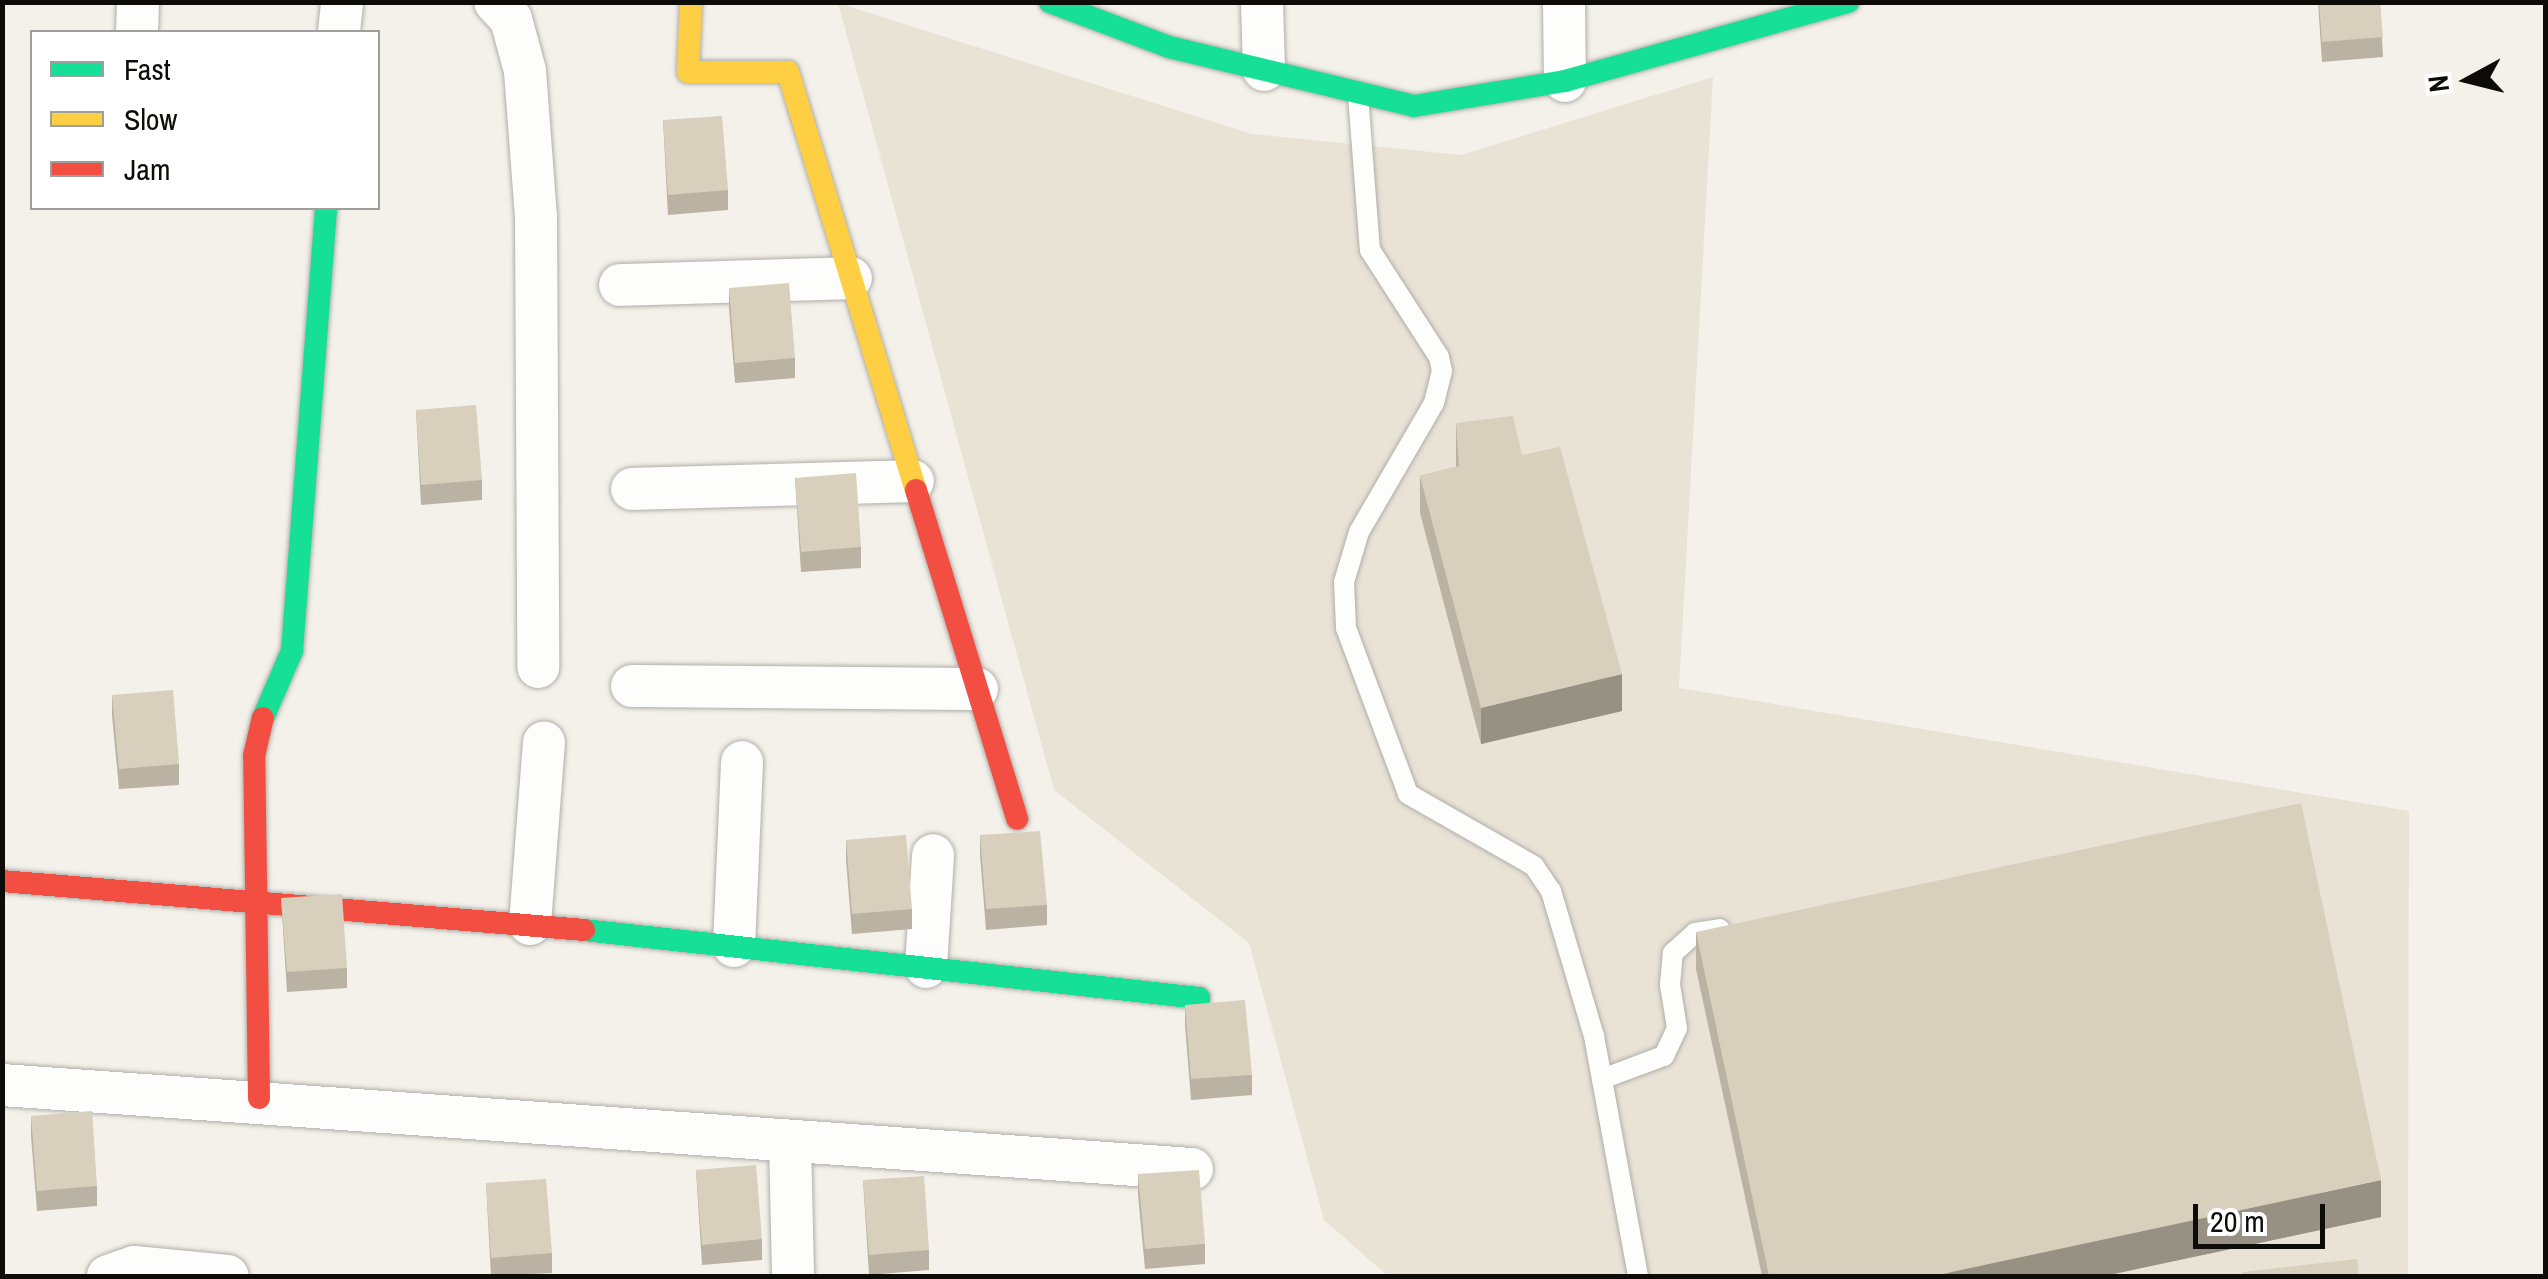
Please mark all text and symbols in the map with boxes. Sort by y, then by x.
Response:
legend [30,30,380,210]
north arrow [2418,30,2518,130]
text: Fast [124,49,171,89]
text: N [2418,73,2458,94]
text: Slow [124,99,177,139]
text: Jam [124,149,170,189]
scale bar [2198,1184,2330,1246]
text: 20 m [2210,1201,2265,1241]

